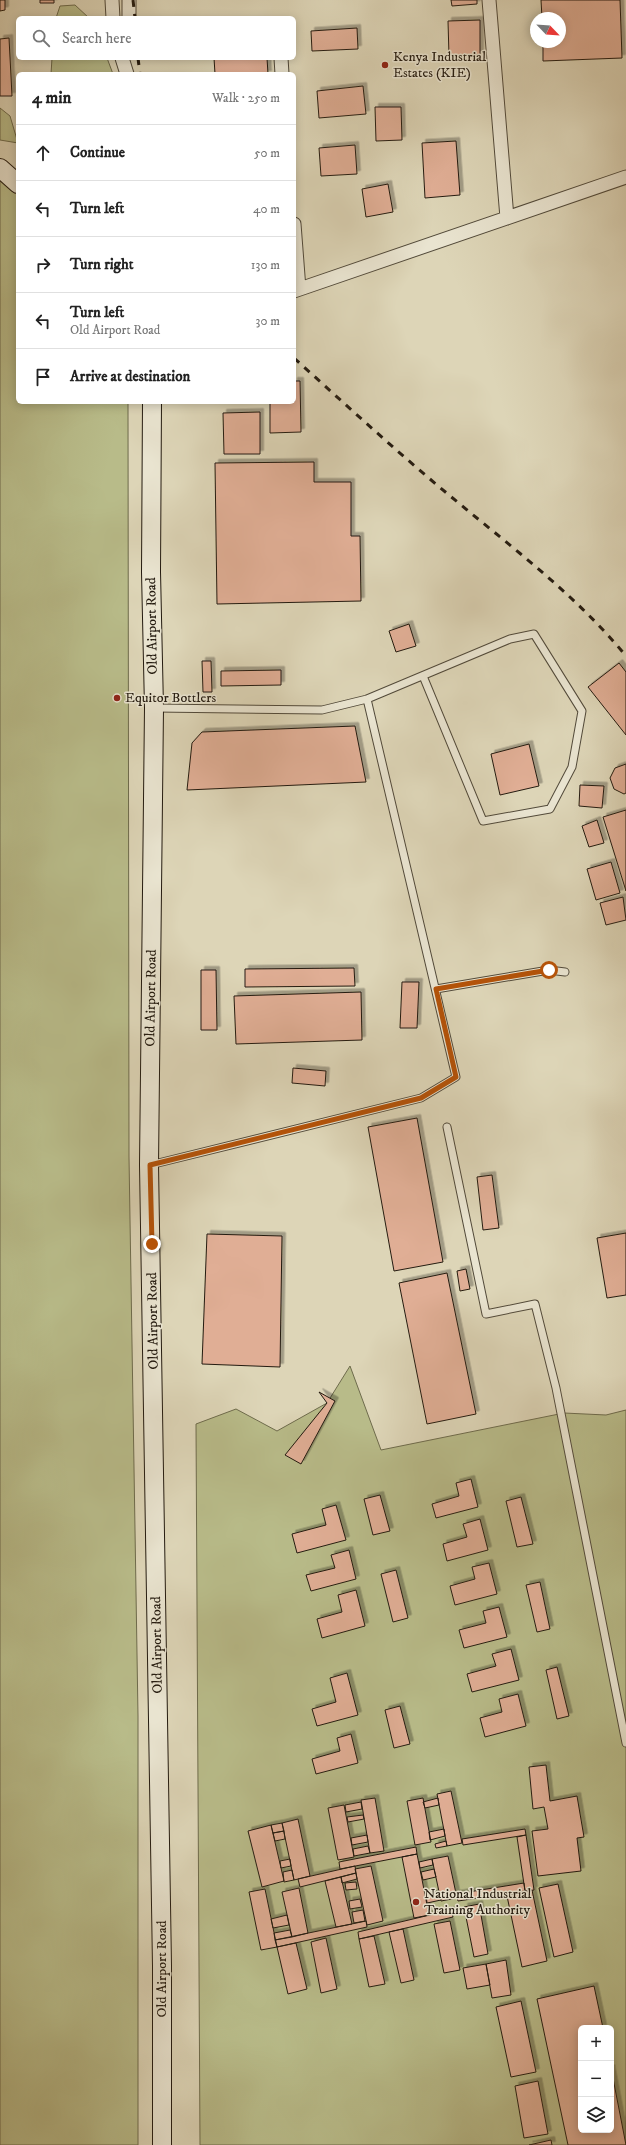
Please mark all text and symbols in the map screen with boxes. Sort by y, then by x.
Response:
north arrow [530,12,566,48]
search box [16,16,296,60]
icon: search [30,27,52,49]
text: Search here [62,29,131,48]
place label: Kenya Industrial Estates (KIE) [393,48,487,82]
marker: Kenya Industrial Estates (KIE) [380,60,390,70]
text: 4 min [32,87,71,109]
text: Walk · 250 m [212,90,280,106]
icon: ahead [32,142,54,164]
text: Continue [70,143,125,162]
text: 50 m [254,145,280,161]
icon: left [32,198,54,220]
text: Turn left [70,199,124,218]
text: 40 m [253,201,280,217]
icon: right [32,254,54,276]
text: Turn right [70,255,133,274]
text: 130 m [251,257,280,273]
text: Turn left [70,303,124,322]
icon: left [32,310,54,332]
text: 30 m [256,313,280,329]
text: Old Airport Road [70,322,160,338]
icon: arrive [32,366,54,388]
text: Arrive at destination [70,367,190,386]
street label: Old Airport Road [142,577,162,675]
place label: Equitor Bottlers [125,689,216,707]
marker: Equitor Bottlers [112,693,122,703]
street label: Old Airport Road [141,949,161,1047]
route start [540,961,558,979]
route end [143,1235,161,1253]
street label: Old Airport Road [143,1272,163,1370]
street label: Old Airport Road [147,1596,167,1694]
place label: National Industrial Training Authority [424,1885,532,1919]
marker: National Industrial Training Authority [411,1897,421,1907]
street label: Old Airport Road [153,1920,171,2018]
map controls [578,2025,614,2133]
button: + [578,2025,614,2061]
button: − [578,2061,614,2097]
button: layers [578,2097,614,2133]

